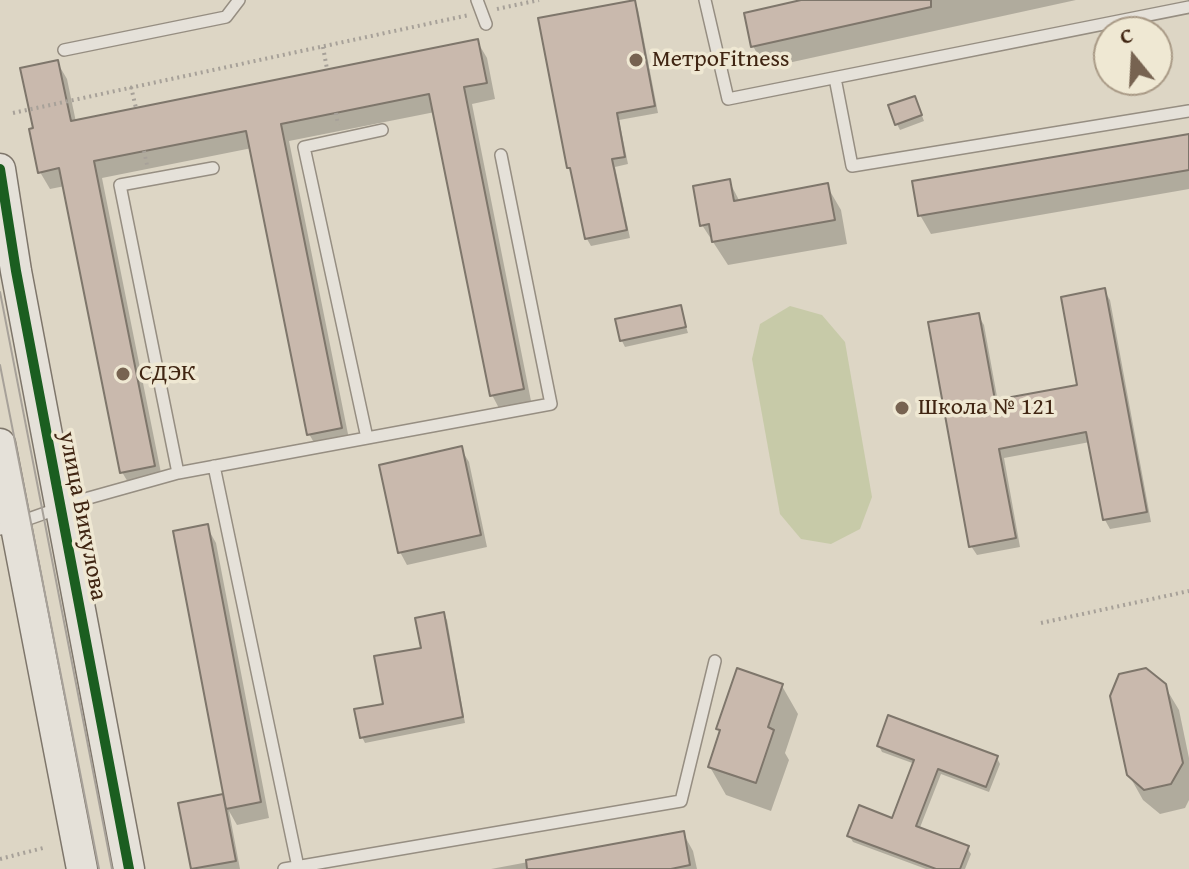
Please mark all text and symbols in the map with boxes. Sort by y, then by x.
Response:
north arrow [1093,16,1173,96]
text: С [1115,18,1137,52]
place label: МетроFitness [652,46,790,74]
marker: МетроFitness [627,51,645,69]
place label: СДЭК [139,360,196,388]
marker: СДЭК [114,365,132,383]
place label: Школа № 121 [918,394,1055,422]
marker: Школа № 121 [893,399,911,417]
street label: улица Викулова [52,429,112,603]

